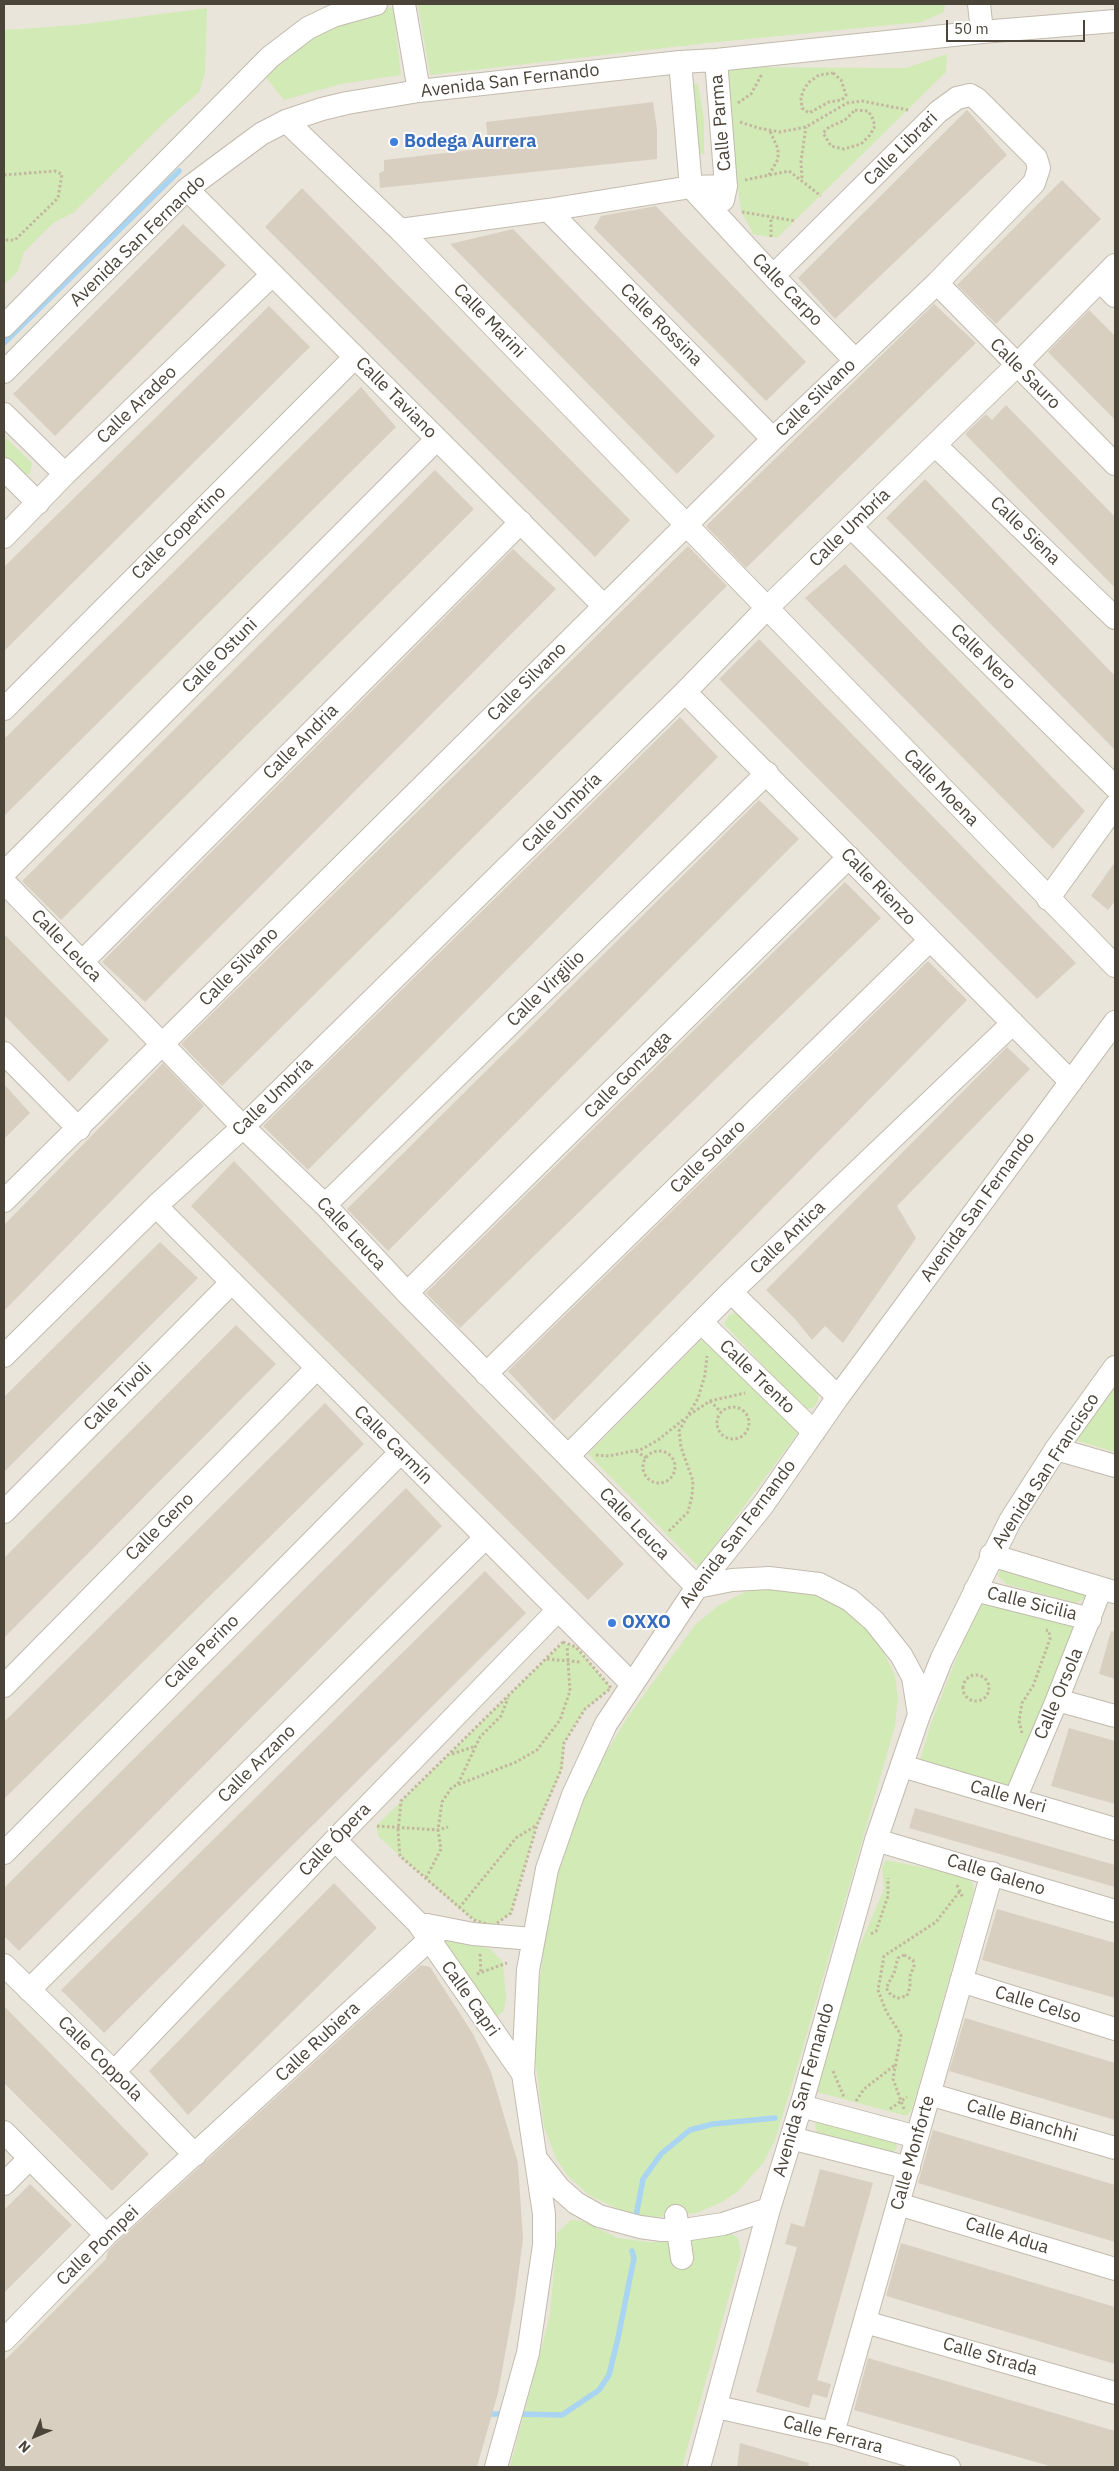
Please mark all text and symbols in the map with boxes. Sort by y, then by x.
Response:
scale bar [949,10,1088,42]
text: 50 m [954,19,989,38]
street label: Avenida San Fernando [419,59,601,103]
street label: Calle Parma [706,74,736,172]
street label: Calle Librari [859,107,943,191]
place label: Bodega Aurrera [404,131,536,153]
marker: Bodega Aurrera [388,136,400,148]
street label: Avenida San Fernando [66,171,210,311]
street label: Calle Carpo [747,249,827,331]
street label: Calle Marini [448,279,530,363]
street label: Calle Rossina [615,279,707,371]
street label: Calle Sauro [985,334,1065,414]
street label: Calle Taviano [351,353,441,443]
street label: Calle Silvano [771,354,861,442]
street label: Calle Aradeo [93,362,181,448]
street label: Calle Copertino [128,482,230,584]
street label: Calle Umbría [805,484,895,572]
street label: Calle Siena [985,492,1065,570]
street label: Calle Ostuni [178,614,262,698]
street label: Calle Nero [946,620,1020,694]
street label: Calle Silvano [483,638,571,726]
street label: Calle Andria [259,700,343,784]
street label: Calle Moena [899,745,983,831]
street label: Calle Umbría [518,769,606,857]
street label: Calle Rienzo [836,844,920,930]
street label: Calle Leuca [26,905,106,987]
street label: Calle Silvano [195,923,283,1011]
street label: Calle Virgilio [503,947,589,1031]
street label: Calle Gonzaga [580,1027,676,1123]
street label: Calle Umbría [228,1053,318,1141]
street label: Calle Solaro [666,1116,750,1198]
street label: Avenida San Fernando [916,1128,1040,1286]
street label: Calle Leuca [312,1193,390,1275]
street label: Calle Antica [746,1197,830,1279]
street label: Calle Trento [715,1336,799,1418]
street label: Calle Tivoli [79,1358,157,1436]
street label: Avenida San Francisco [988,1389,1104,1553]
street label: Calle Carmín [349,1401,437,1489]
street label: Avenida San Fernando [675,1456,801,1612]
street label: Calle Leuca [594,1483,674,1565]
street label: Calle Geno [121,1488,199,1566]
street label: Calle Sicilia [985,1582,1079,1626]
street label: Calle Perino [160,1610,244,1694]
place label: OXXO [622,1612,671,1634]
marker: OXXO [606,1617,618,1629]
street label: Calle Orsola [1030,1645,1088,1743]
street label: Calle Arzano [214,1721,300,1807]
street label: Calle Neri [967,1776,1049,1818]
street label: Calle Ópera [295,1799,375,1881]
street label: Calle Galeno [944,1850,1048,1900]
street label: Calle Capri [436,1957,504,2041]
street label: Calle Celso [992,1982,1084,2028]
street label: Calle Rubiera [271,1998,365,2086]
street label: Avenida San Fernando [769,2001,839,2179]
street label: Calle Coppola [53,2012,147,2106]
street label: Calle Monforte [886,2093,940,2213]
street label: Calle Bianchhi [964,2095,1080,2147]
street label: Calle Pompei [52,2201,144,2291]
street label: Calle Adua [963,2213,1051,2259]
street label: Calle Strada [940,2333,1040,2381]
north arrow [10,2411,60,2461]
street label: Calle Ferrara [780,2411,886,2459]
text: N [14,2437,34,2457]

